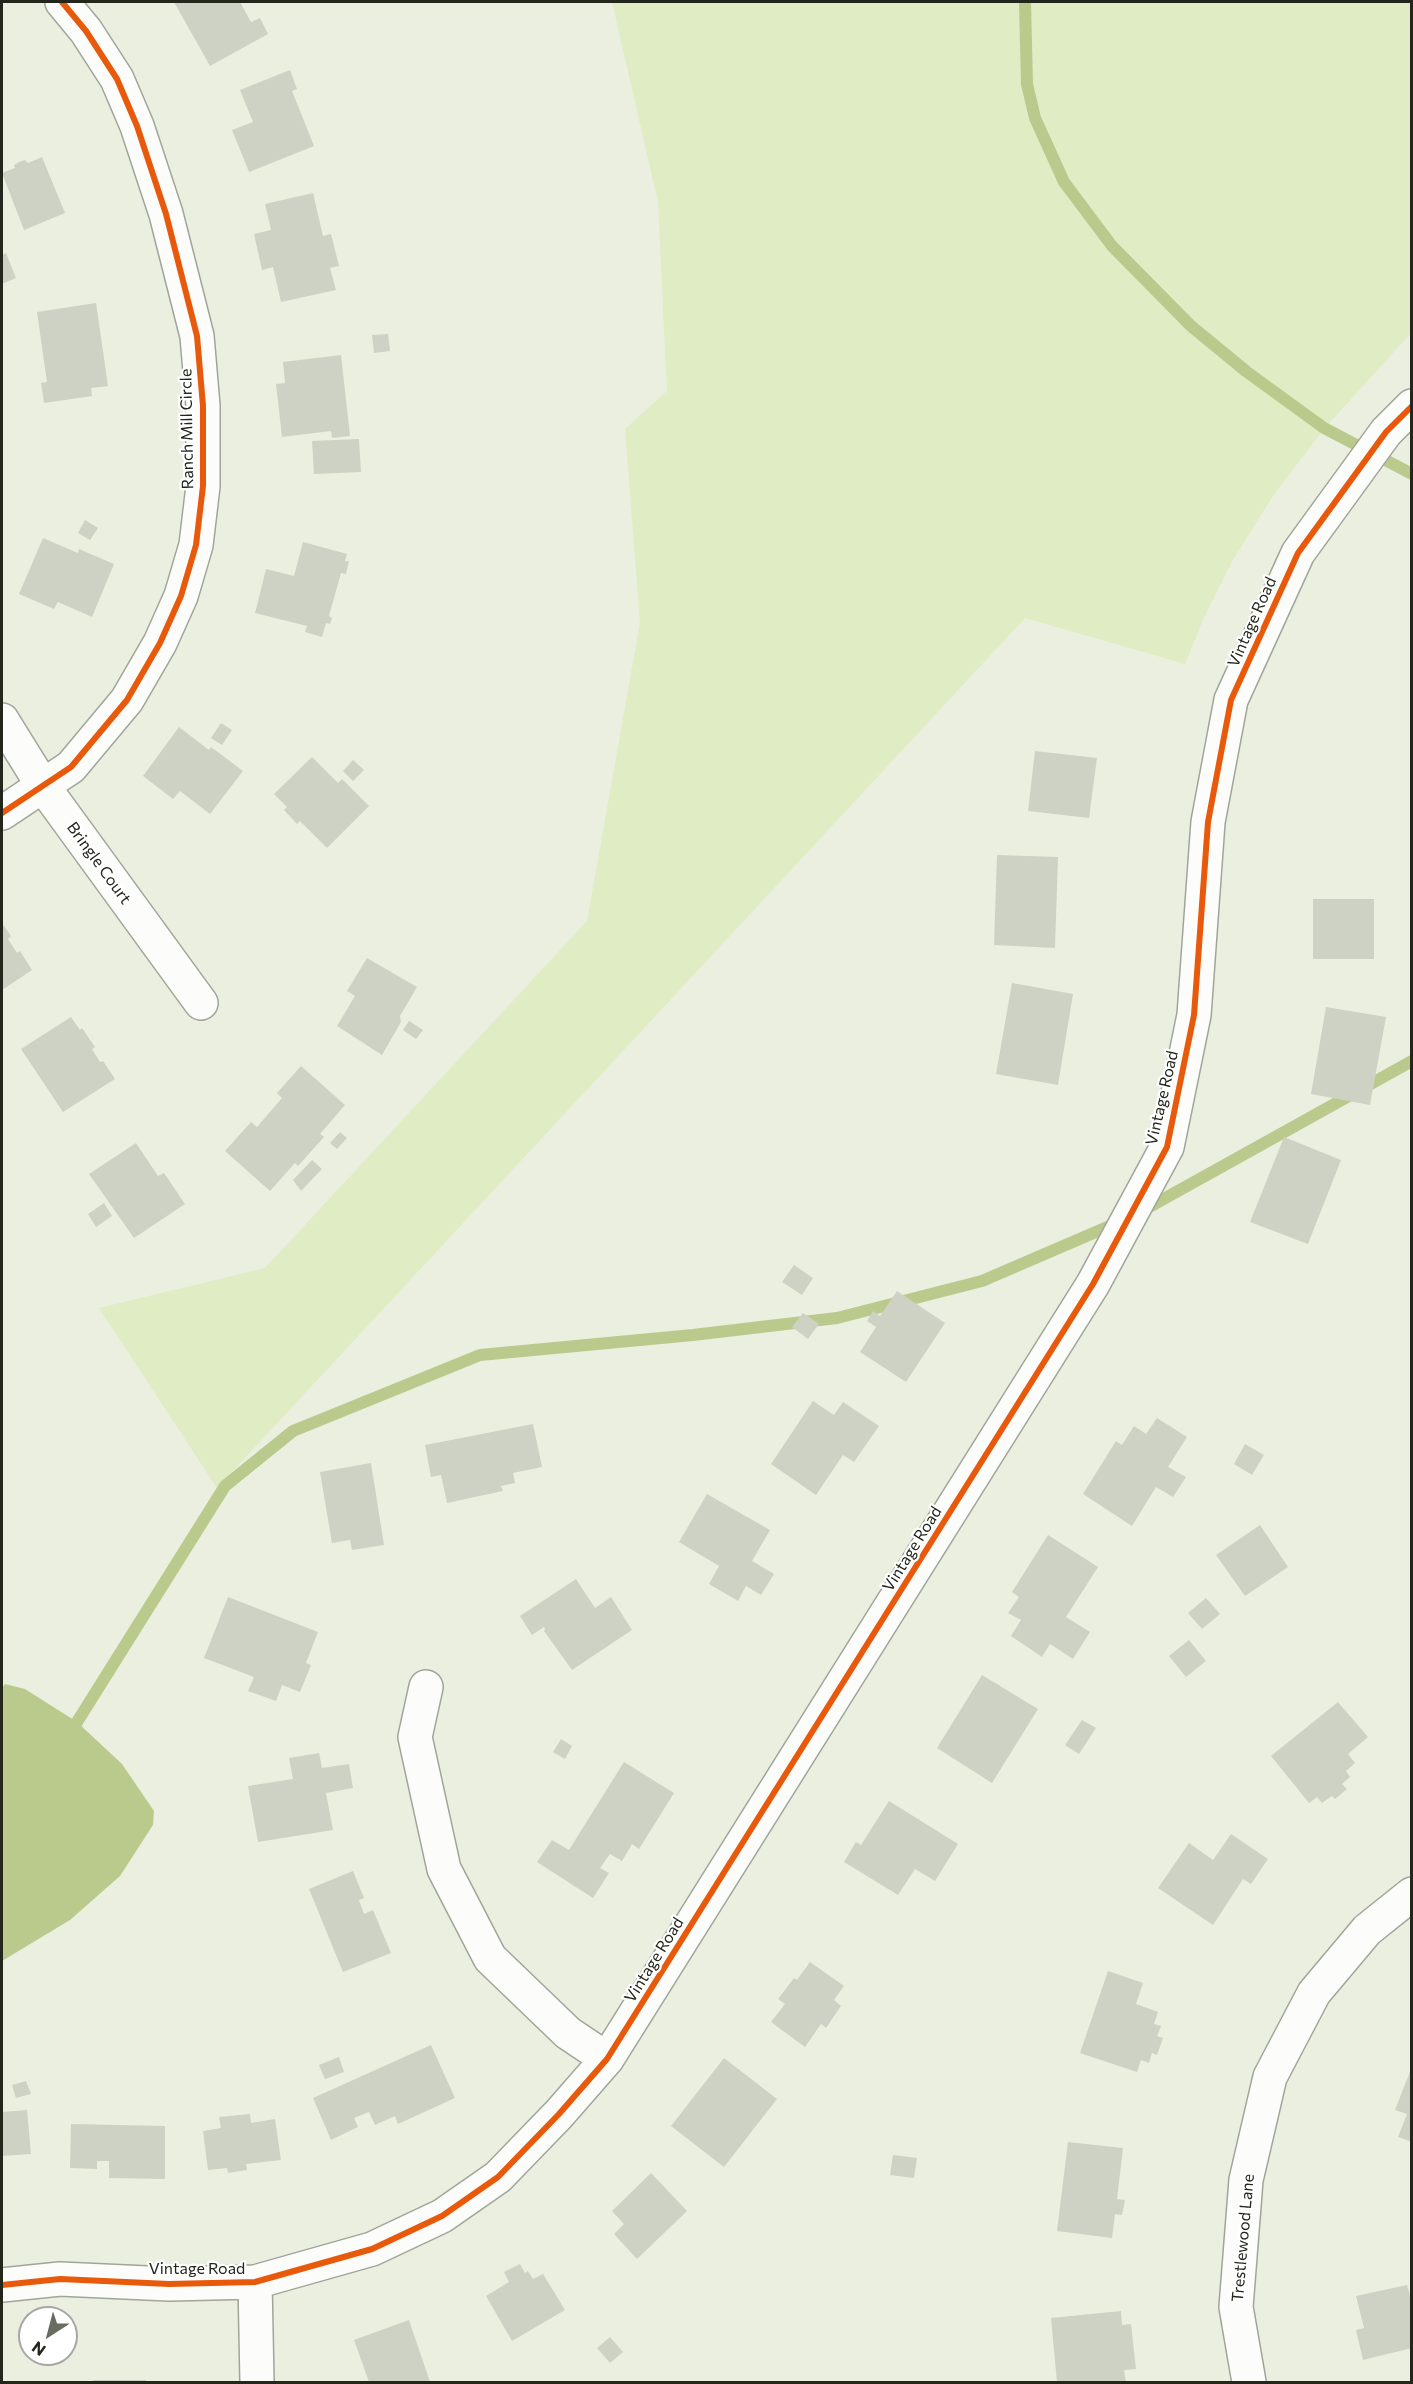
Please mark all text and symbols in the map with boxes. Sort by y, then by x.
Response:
street label: Ranch Mill Circle [176,369,198,489]
street label: Vintage Road [1224,574,1280,670]
street label: Bringle Court [63,818,135,908]
street label: Vintage Road [1142,1049,1182,1147]
street label: Vintage Road [878,1503,946,1595]
street label: Vintage Road [620,1914,688,2006]
street label: Trestlewood Lane [1228,2173,1258,2303]
street label: Vintage Road [149,2259,245,2279]
north arrow [18,2306,78,2366]
text: N [28,2338,49,2361]

